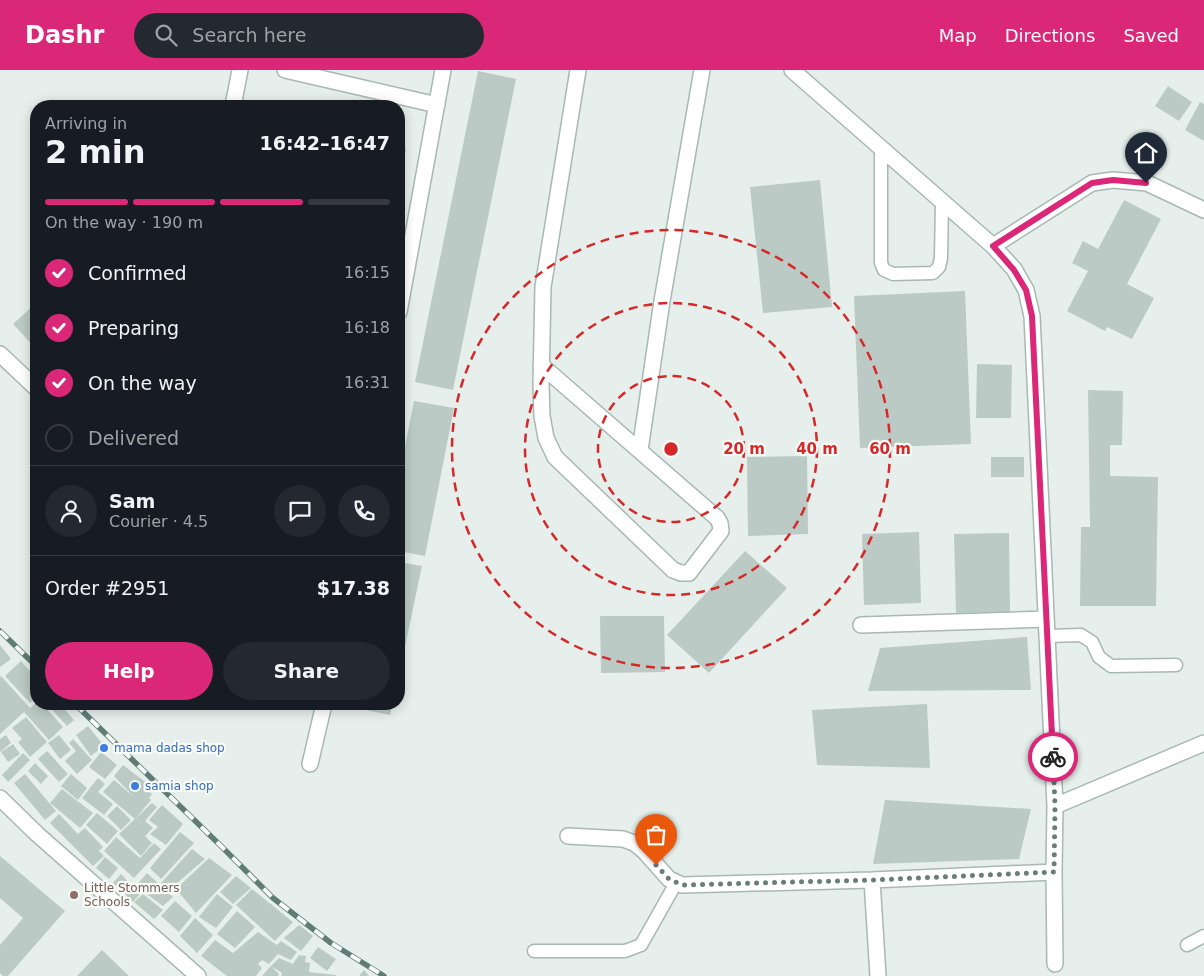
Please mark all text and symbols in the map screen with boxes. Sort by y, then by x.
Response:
search box [134,13,484,58]
text: Dashr [25,21,104,49]
icon: search [152,21,180,49]
text: Search here [192,24,306,46]
text: Map [939,25,977,46]
text: Directions [1005,25,1095,46]
text: Saved [1123,25,1179,46]
text: Arriving in [45,114,127,133]
text: 16:42–16:47 [260,132,390,154]
pin [1125,132,1167,183]
text: 2 min [45,133,146,171]
icon: home [1132,139,1160,167]
text: On the way · 190 m [45,213,203,232]
icon: check [45,259,73,287]
text: Confirmed [88,262,187,284]
text: 16:15 [344,263,390,282]
icon: check [45,314,73,342]
text: Preparing [88,317,179,339]
text: 16:18 [344,318,390,337]
icon: check [45,369,73,397]
text: On the way [88,372,197,394]
text: 16:31 [344,373,390,392]
text: Delivered [88,427,179,449]
centre of rings [662,440,680,458]
text: 20 m [723,440,765,458]
text: 40 m [796,440,838,458]
text: 60 m [869,440,911,458]
button: person [45,485,97,537]
button: chat [274,485,326,537]
button: phone [338,485,390,537]
text: Sam [109,490,155,512]
text: Courier · 4.5 [109,512,208,531]
text: Order #2951 [45,577,169,599]
text: $17.38 [317,577,390,599]
button: Help [45,642,213,700]
button: Share [223,642,390,700]
courier [1028,732,1078,782]
place label: mama dadas shop [114,741,225,755]
marker: mama dadas shop [98,742,110,754]
icon: bike [1039,743,1067,771]
place label: samia shop [145,779,214,793]
marker: samia shop [129,780,141,792]
pin [635,814,677,865]
icon: bag [642,821,670,849]
place label: Little Stommers Schools [84,881,180,909]
marker: Little Stommers Schools [68,889,80,901]

